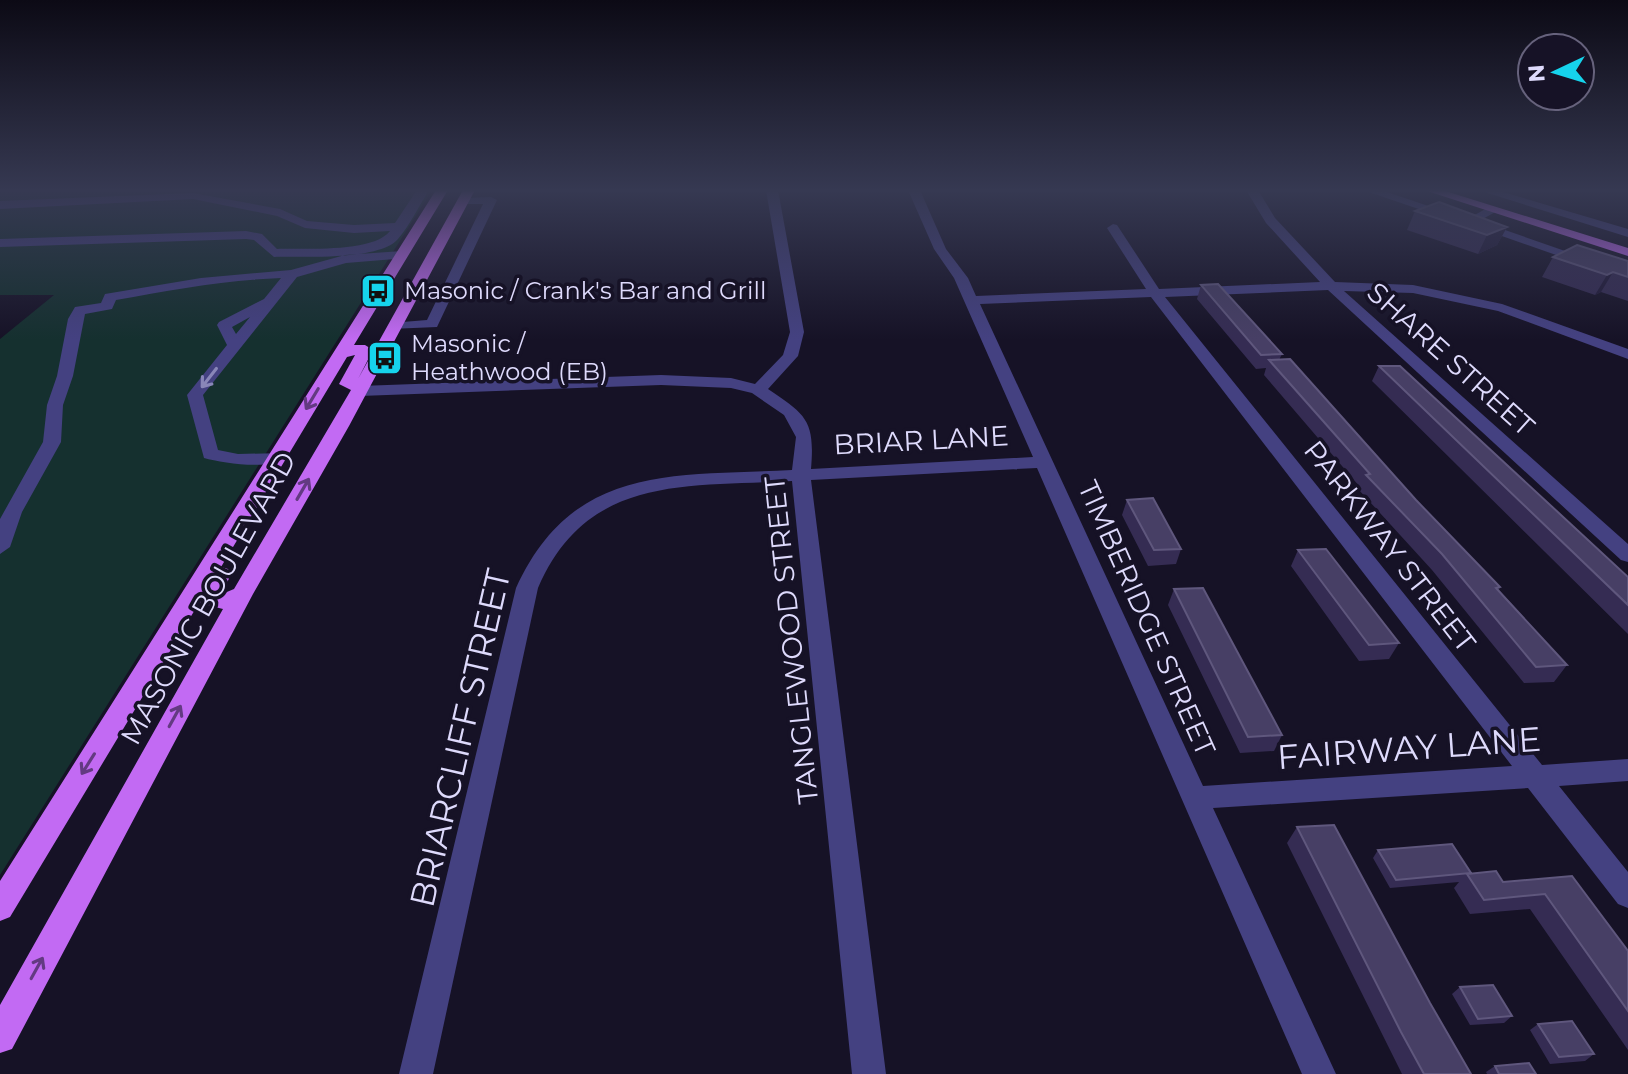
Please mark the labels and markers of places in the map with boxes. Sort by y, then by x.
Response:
bus stop icon: Masonic / Crank's Bar and Grill [359,272,397,310]
place label: Masonic / Crank's Bar and Grill [404,276,766,305]
place label: Masonic / Heathwood (EB) [411,329,608,386]
bus stop icon: Masonic / Heathwood (EB) [366,339,404,377]

